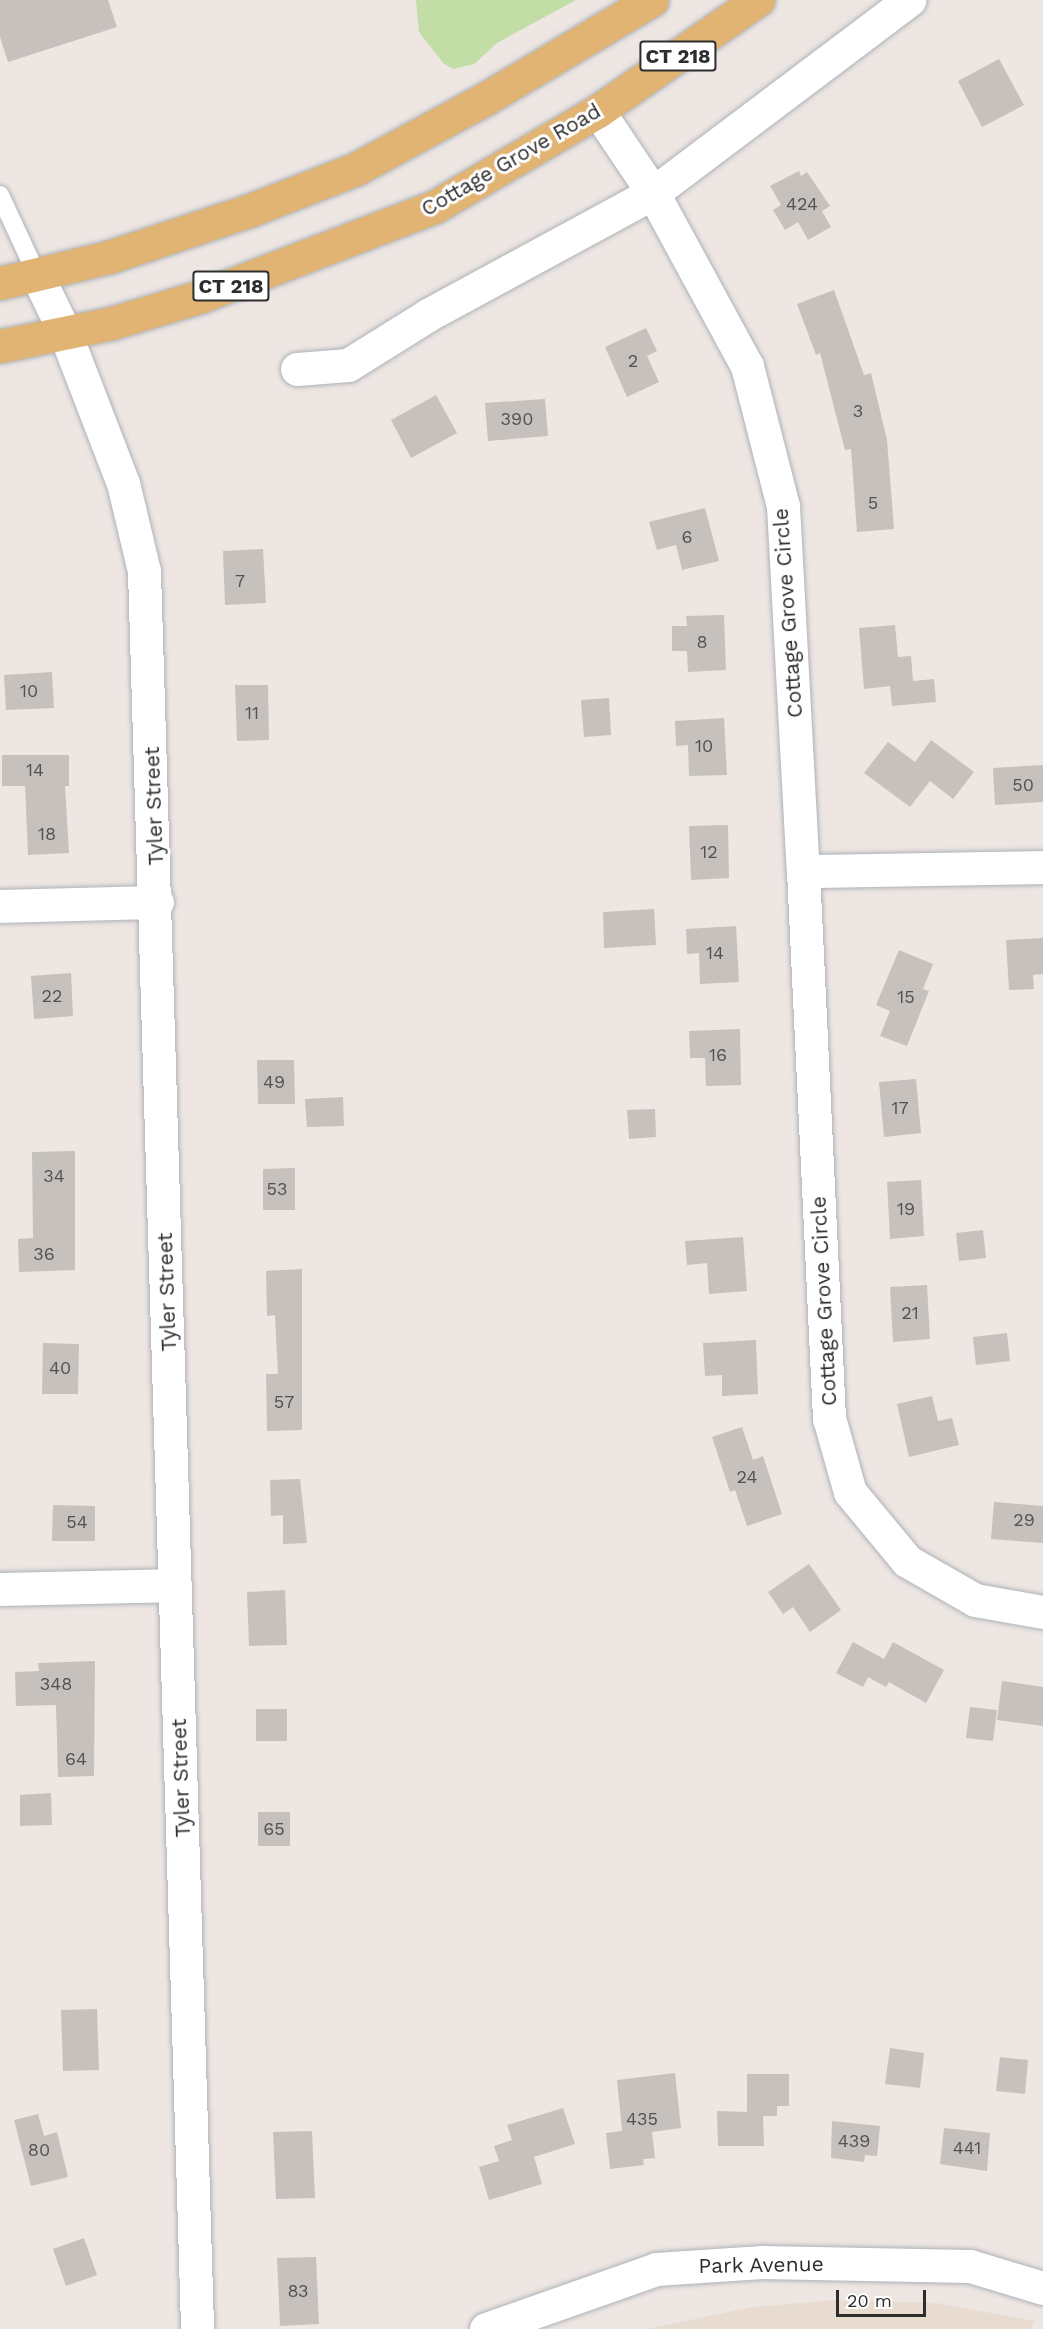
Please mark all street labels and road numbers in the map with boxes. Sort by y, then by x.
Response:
road number: CT 218 [639,39,717,73]
street label: Cottage Grove Road [417,98,605,222]
road number: CT 218 [192,269,270,303]
street label: Cottage Grove Circle [768,507,808,719]
street label: Tyler Street [139,746,169,866]
street label: Cottage Grove Circle [806,1195,842,1407]
street label: Tyler Street [152,1232,182,1352]
street label: Tyler Street [166,1718,196,1838]
street label: Park Avenue [697,2251,825,2279]

